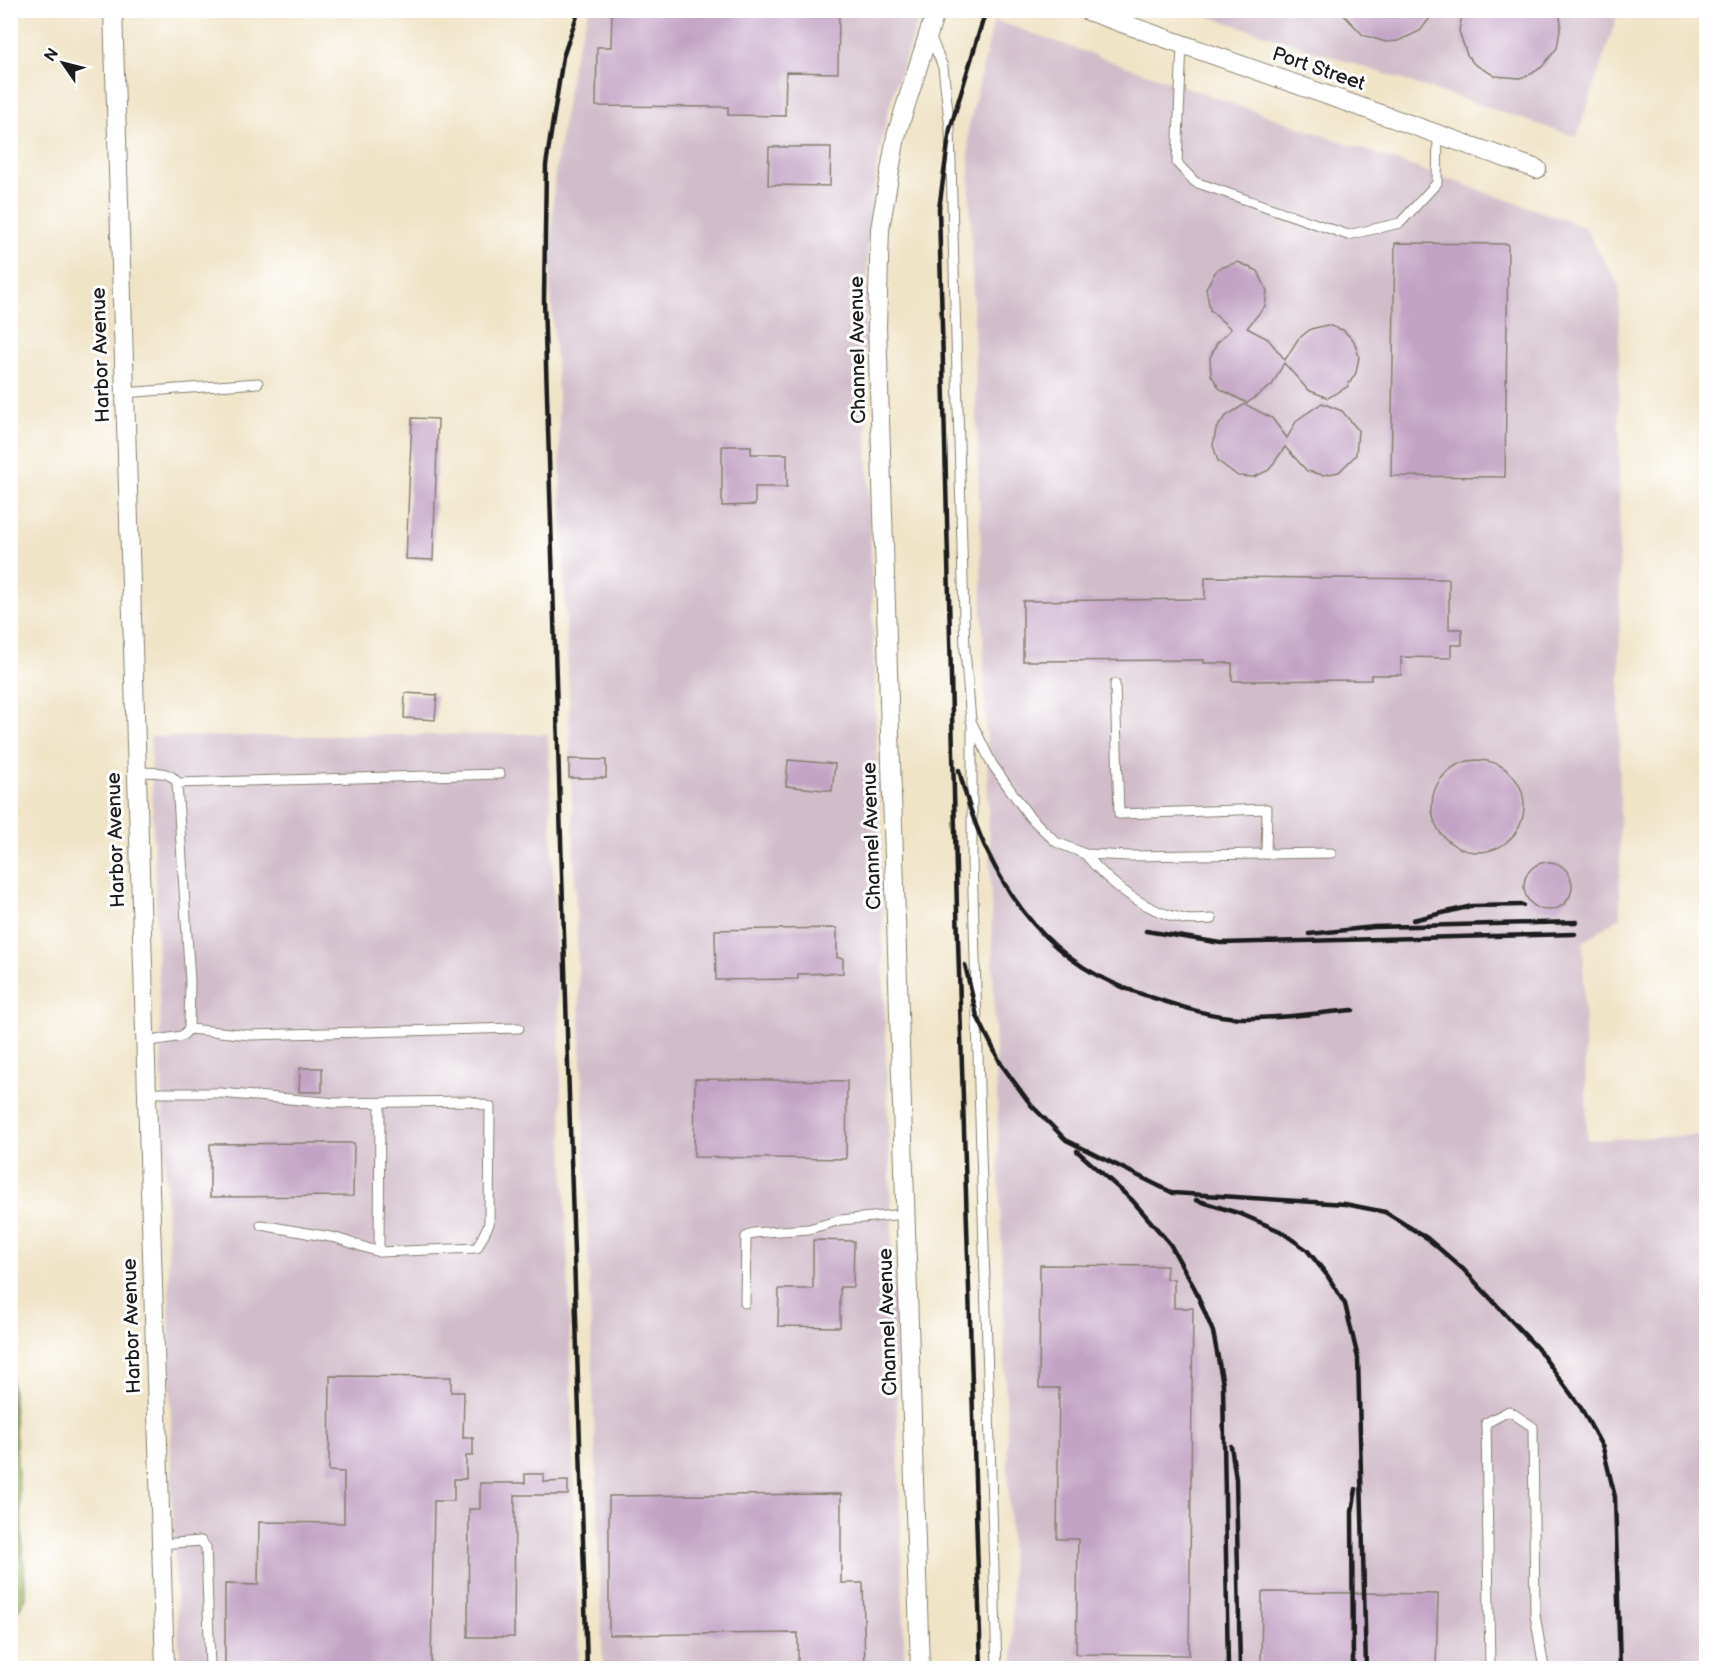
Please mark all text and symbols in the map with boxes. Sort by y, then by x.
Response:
north arrow [33,33,93,93]
street label: Port Street [1269,42,1368,96]
text: N [41,45,63,66]
street label: Channel Avenue [845,276,871,424]
street label: Harbor Avenue [87,287,115,423]
street label: Channel Avenue [857,761,887,910]
street label: Harbor Avenue [102,772,130,908]
street label: Channel Avenue [873,1247,903,1396]
street label: Harbor Avenue [118,1258,146,1394]

